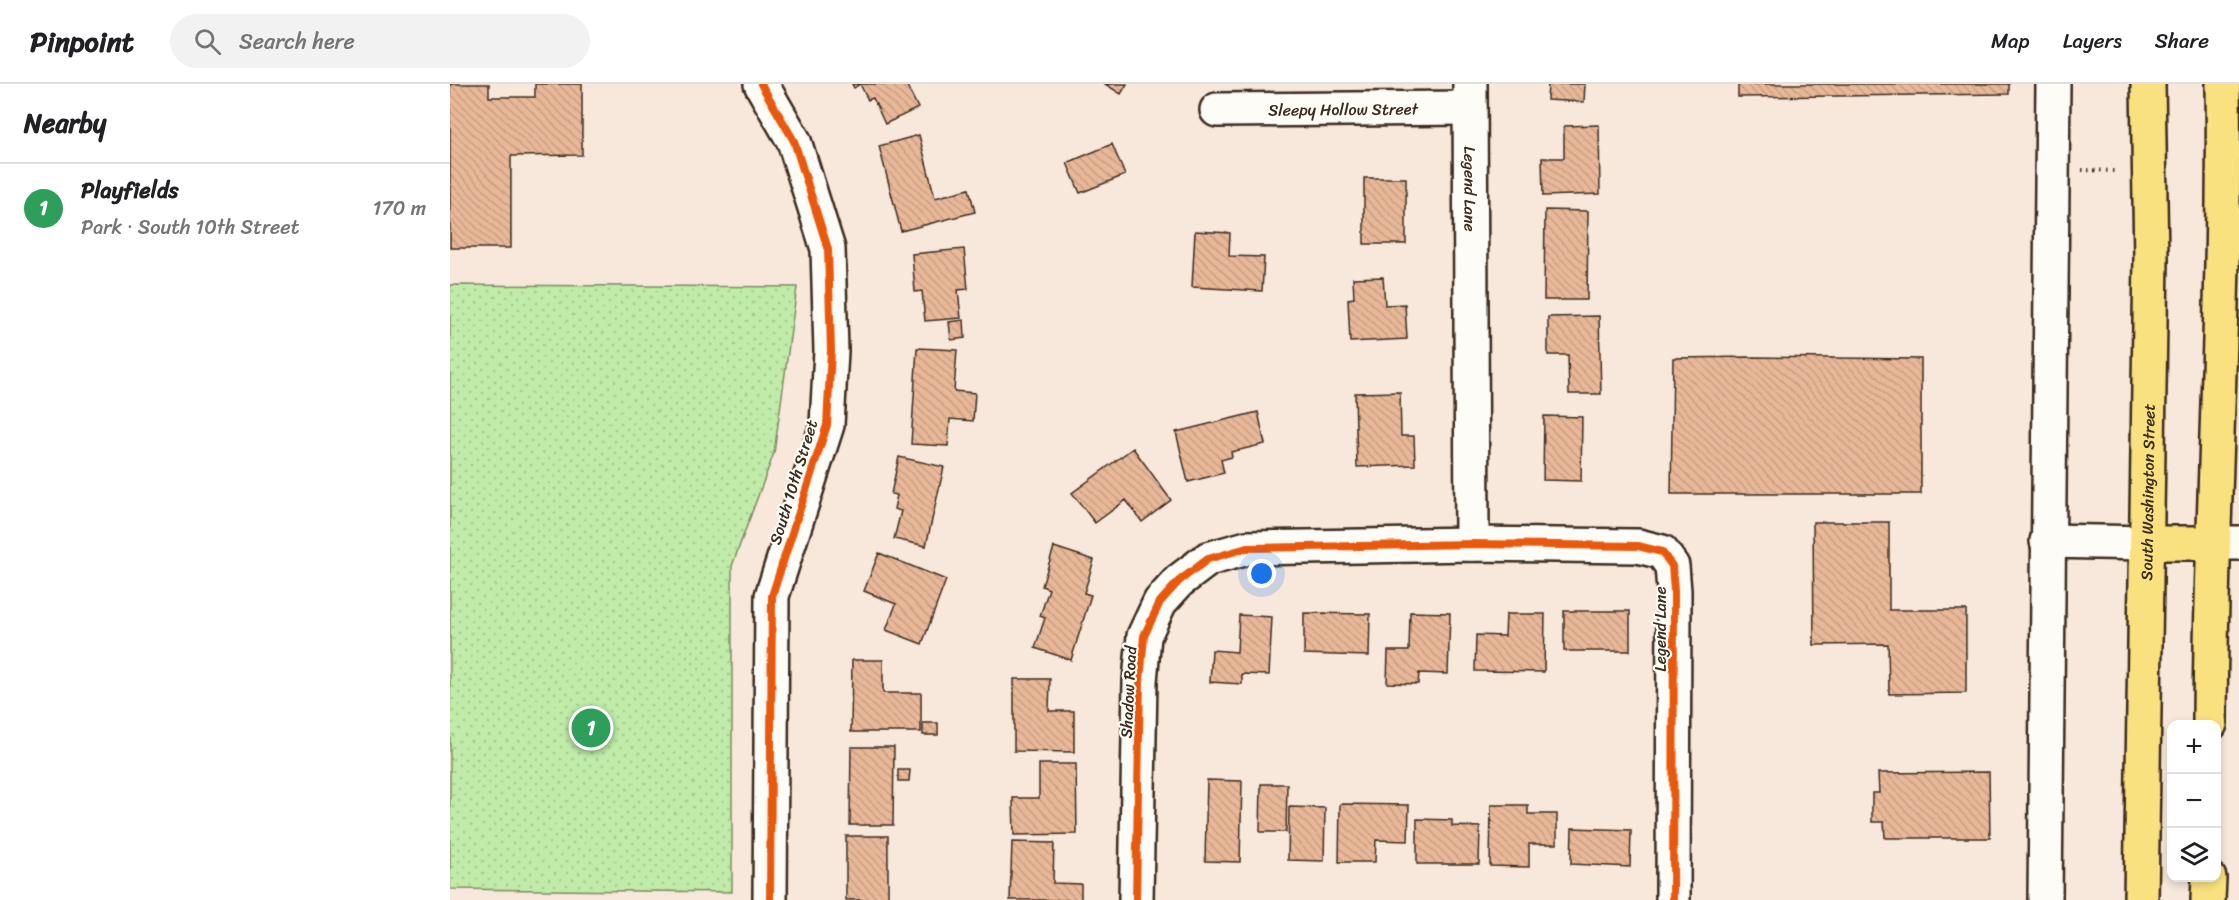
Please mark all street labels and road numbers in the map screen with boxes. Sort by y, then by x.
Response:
street label: Sleepy Hollow Street [1268,94,1419,125]
street label: Legend Lane [1455,146,1485,232]
street label: South Washington Street [2132,403,2164,581]
street label: South 10th Street [761,416,826,548]
street label: Legend Lane [1646,586,1675,672]
street label: Shadow Road [1112,644,1145,739]

